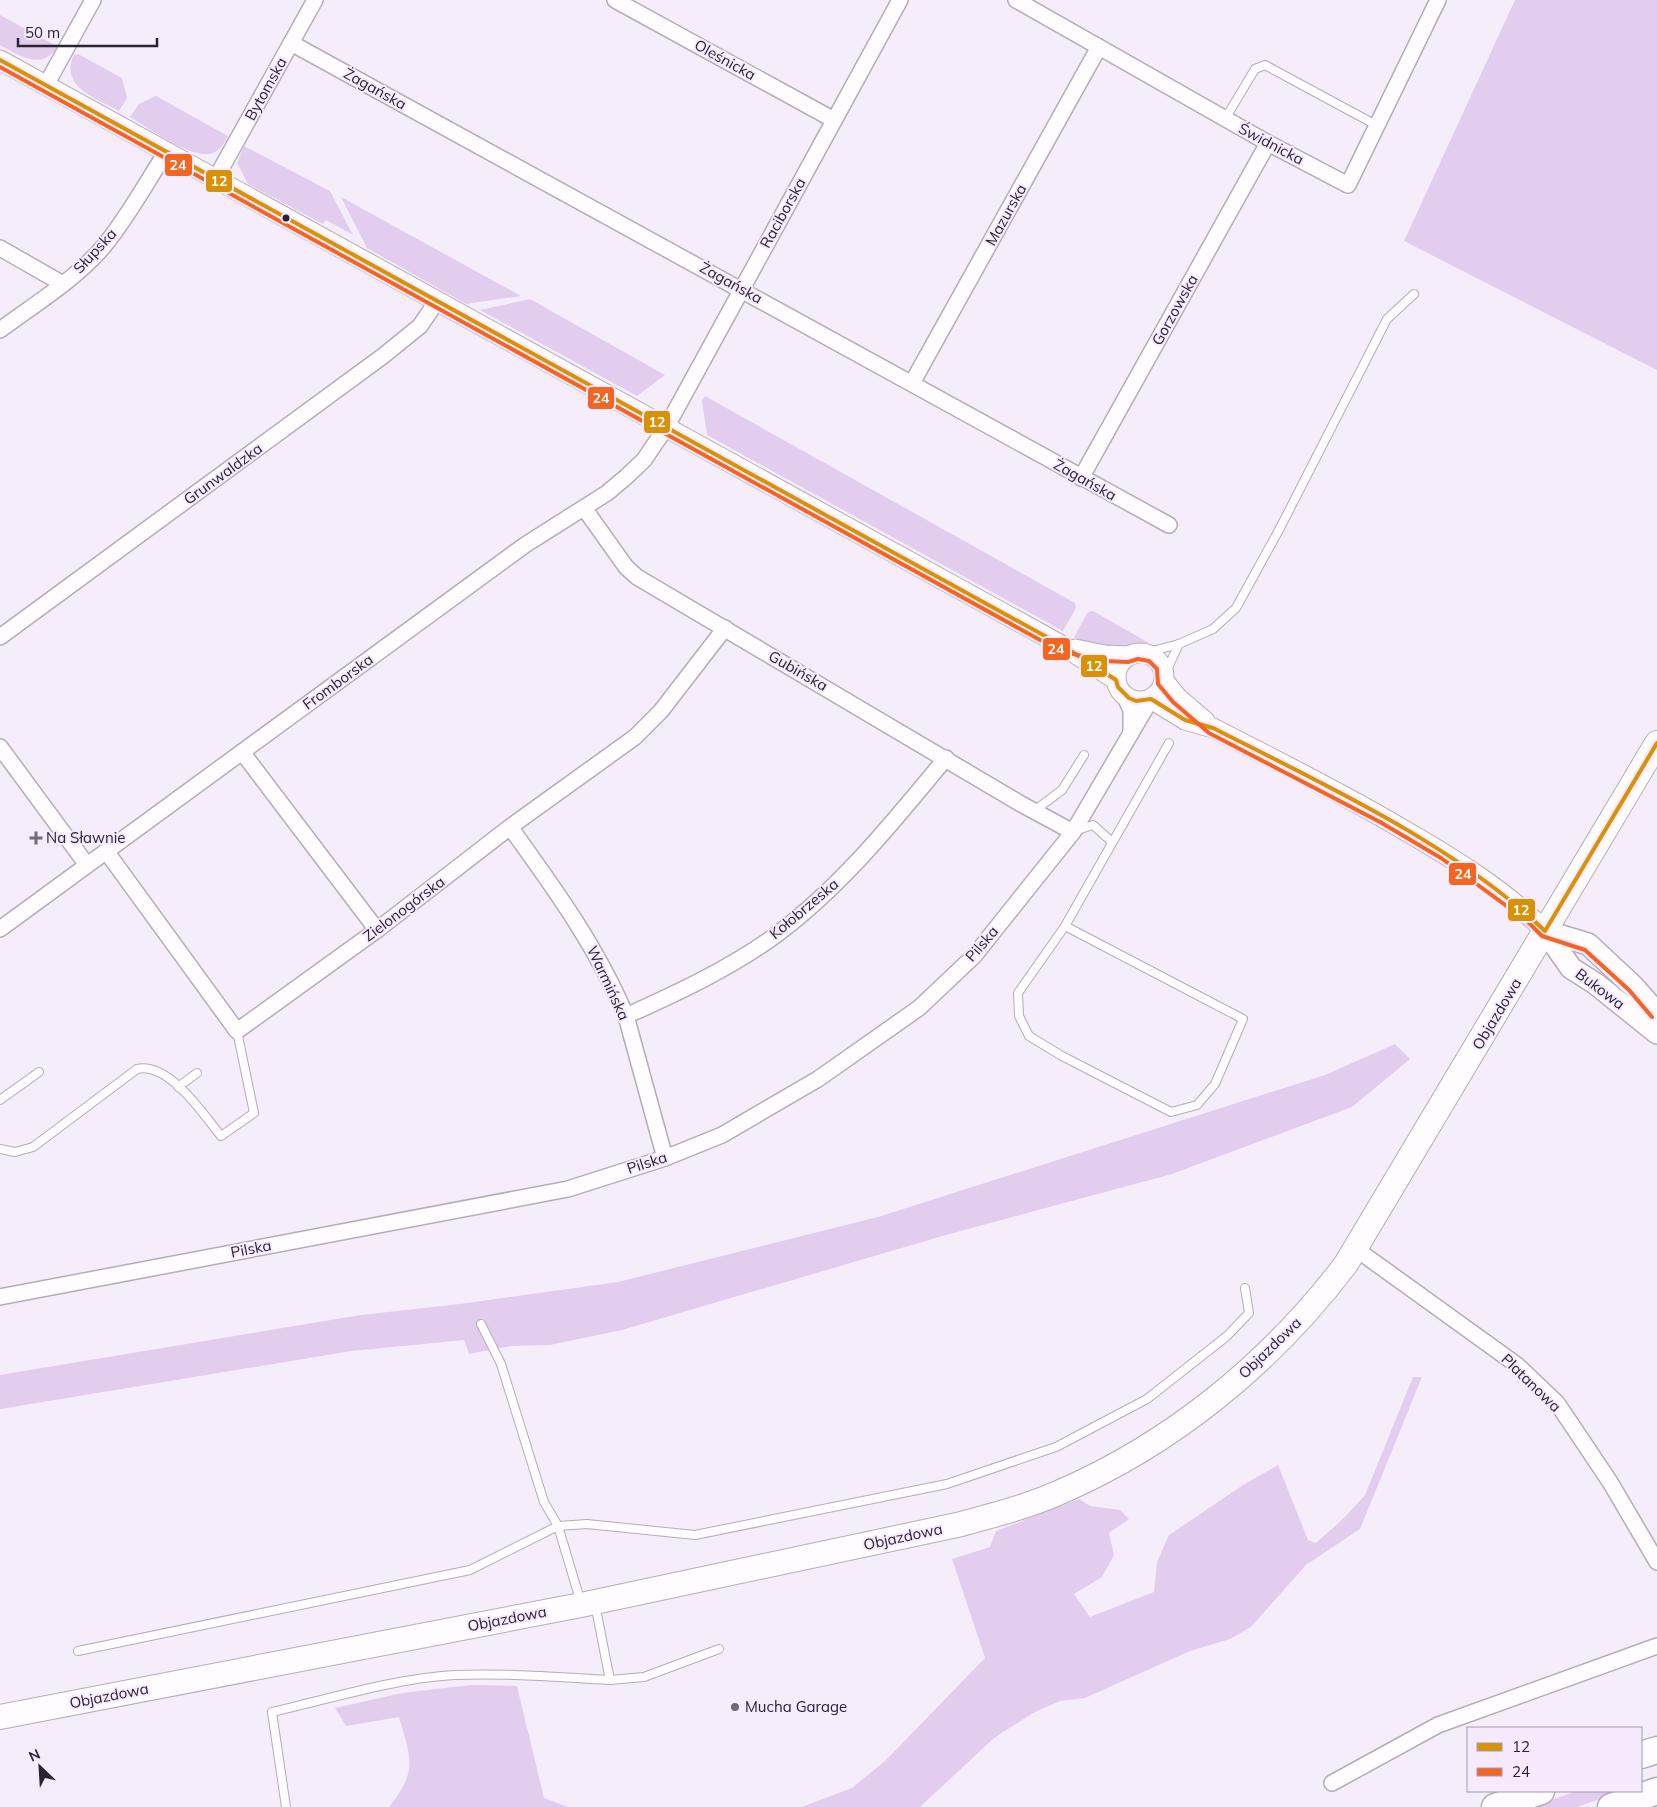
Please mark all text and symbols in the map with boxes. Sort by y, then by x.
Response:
scale bar [18,15,156,47]
text: 50 m [25,23,60,42]
street label: Oleśnicka [691,35,759,84]
street label: Bytomska [240,54,291,124]
street label: Żagańska [341,64,410,114]
street label: Świdnicka [1235,118,1307,169]
line badge: 24 [164,153,193,177]
text: 24 [170,156,187,174]
line badge: 12 [205,169,233,193]
text: 12 [211,172,227,190]
street label: Raciborska [755,174,810,251]
street label: Mazurska [981,181,1030,249]
unlabelled marker [281,213,291,223]
street label: Słupska [69,224,120,277]
street label: Żagańska [697,258,766,308]
street label: Gorzowska [1147,271,1202,349]
line badge: 24 [587,386,615,410]
text: 24 [593,389,610,407]
line badge: 12 [643,410,671,434]
text: 12 [649,413,665,431]
street label: Grunwaldzka [180,439,266,509]
street label: Żagańska [1051,455,1120,505]
line badge: 24 [1042,637,1071,661]
text: 24 [1048,640,1065,658]
street label: Gubińska [765,646,831,695]
street label: Fromborska [299,650,377,713]
line badge: 12 [1080,654,1108,678]
text: 12 [1086,657,1102,675]
place label: Na Sławnie [46,828,126,847]
marker: Na Sławnie [30,832,42,844]
line badge: 24 [1448,862,1477,886]
text: 24 [1455,865,1472,883]
street label: Zielonogórska [359,872,448,945]
street label: Kołobrzeska [765,874,842,943]
line badge: 12 [1507,898,1536,922]
text: 12 [1513,901,1529,919]
street label: Pilska [961,922,1002,965]
street label: Warmińska [583,943,634,1023]
street label: Bukowa [1572,964,1629,1013]
street label: Objazdowa [1468,975,1525,1053]
street label: Pilska [624,1147,669,1178]
street label: Pilska [229,1235,273,1262]
street label: Objazdowa [1234,1313,1305,1382]
street label: Platanowa [1498,1350,1565,1416]
street label: Objazdowa [862,1519,944,1554]
street label: Objazdowa [466,1602,548,1635]
street label: Objazdowa [68,1679,150,1712]
place label: Mucha Garage [745,1697,847,1716]
marker: Mucha Garage [729,1701,741,1713]
legend [1467,1727,1642,1792]
text: 12 [1512,1737,1530,1756]
north arrow [15,1742,65,1792]
text: N [26,1745,43,1766]
text: 24 [1512,1762,1530,1781]

